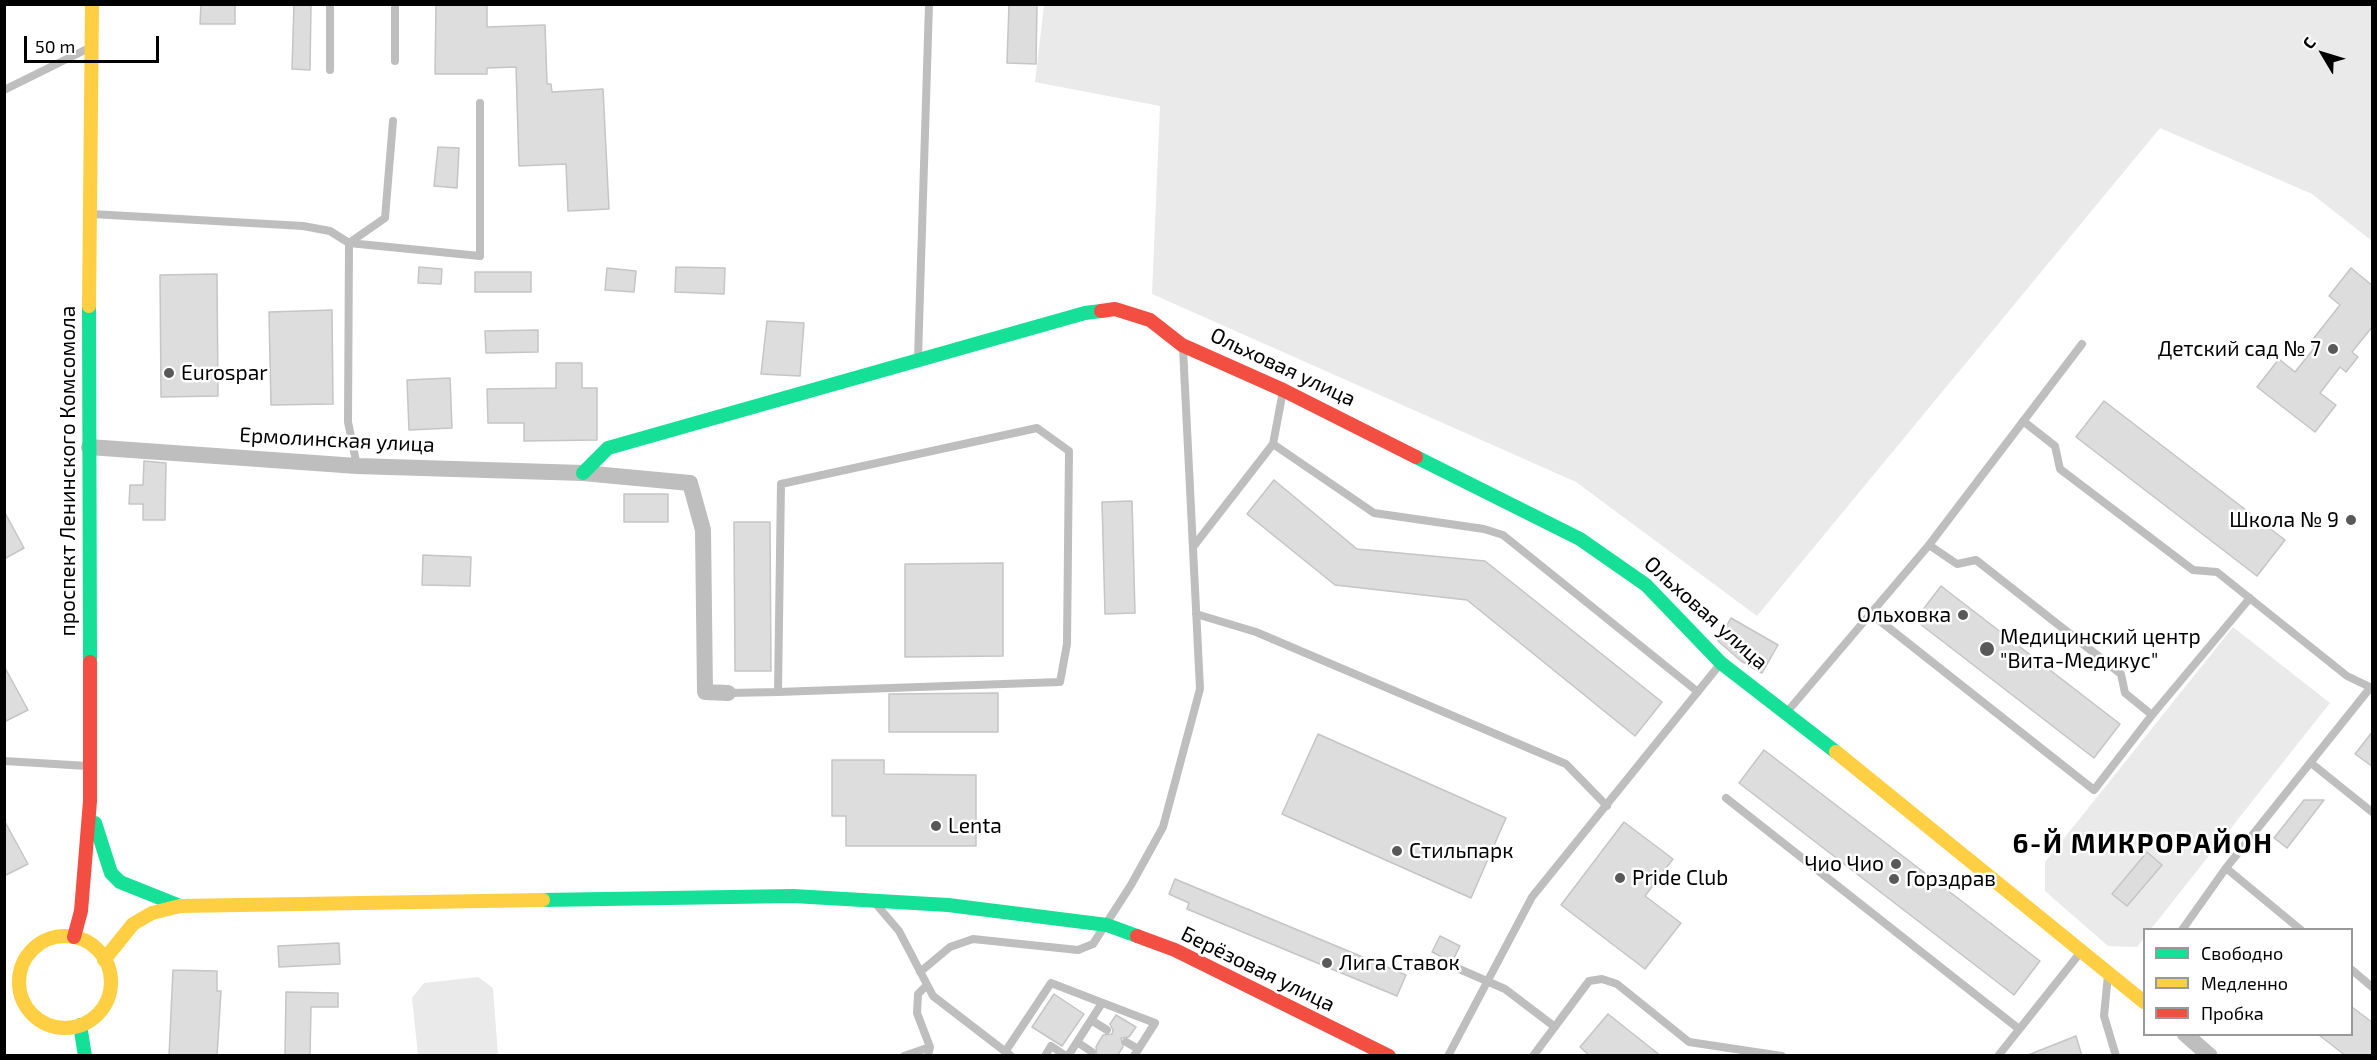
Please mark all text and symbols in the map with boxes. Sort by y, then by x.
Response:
scale bar [27,24,162,62]
north arrow [2293,24,2353,84]
text: С [2298,33,2319,52]
text: 50 m [35,35,75,57]
street label: проспект Ленинского Комсомола [55,306,81,636]
street label: Ольховая улица [1206,322,1360,412]
place label: Детский сад № 7 [2158,336,2321,362]
marker: Детский сад № 7 [2326,342,2340,356]
place label: Eurospar [181,360,268,386]
marker: Eurospar [162,366,176,380]
street label: Ермолинская улица [239,422,435,458]
place label: Школа № 9 [2229,507,2339,533]
marker: Школа № 9 [2344,513,2358,527]
street label: Ольховая улица [1639,551,1773,675]
place label: Ольховка [1857,602,1951,628]
marker: Ольховка [1956,608,1970,622]
place label: Медицинский центр "Вита-Медикус" [2000,624,2201,674]
marker: Медицинский центр "Вита-Медикус" [1978,640,1996,658]
place label: Lenta [948,813,1002,839]
marker: Lenta [929,819,943,833]
district label: 6-Й МИКРОРАЙОН [2013,828,2273,860]
place label: Стильпарк [1409,838,1513,864]
marker: Стильпарк [1390,844,1404,858]
place label: Чио Чио [1804,851,1884,877]
marker: Чио Чио [1889,857,1903,871]
place label: Pride Club [1632,865,1728,891]
place label: Горздрав [1906,866,1996,892]
marker: Pride Club [1613,871,1627,885]
marker: Горздрав [1887,872,1901,886]
street label: Берёзовая улица [1177,921,1339,1017]
legend [2143,928,2353,1036]
text: Свободно [2201,942,2283,964]
place label: Лига Ставок [1339,950,1460,976]
marker: Лига Ставок [1320,956,1334,970]
text: Медленно [2201,972,2288,994]
text: Пробка [2201,1002,2264,1024]

